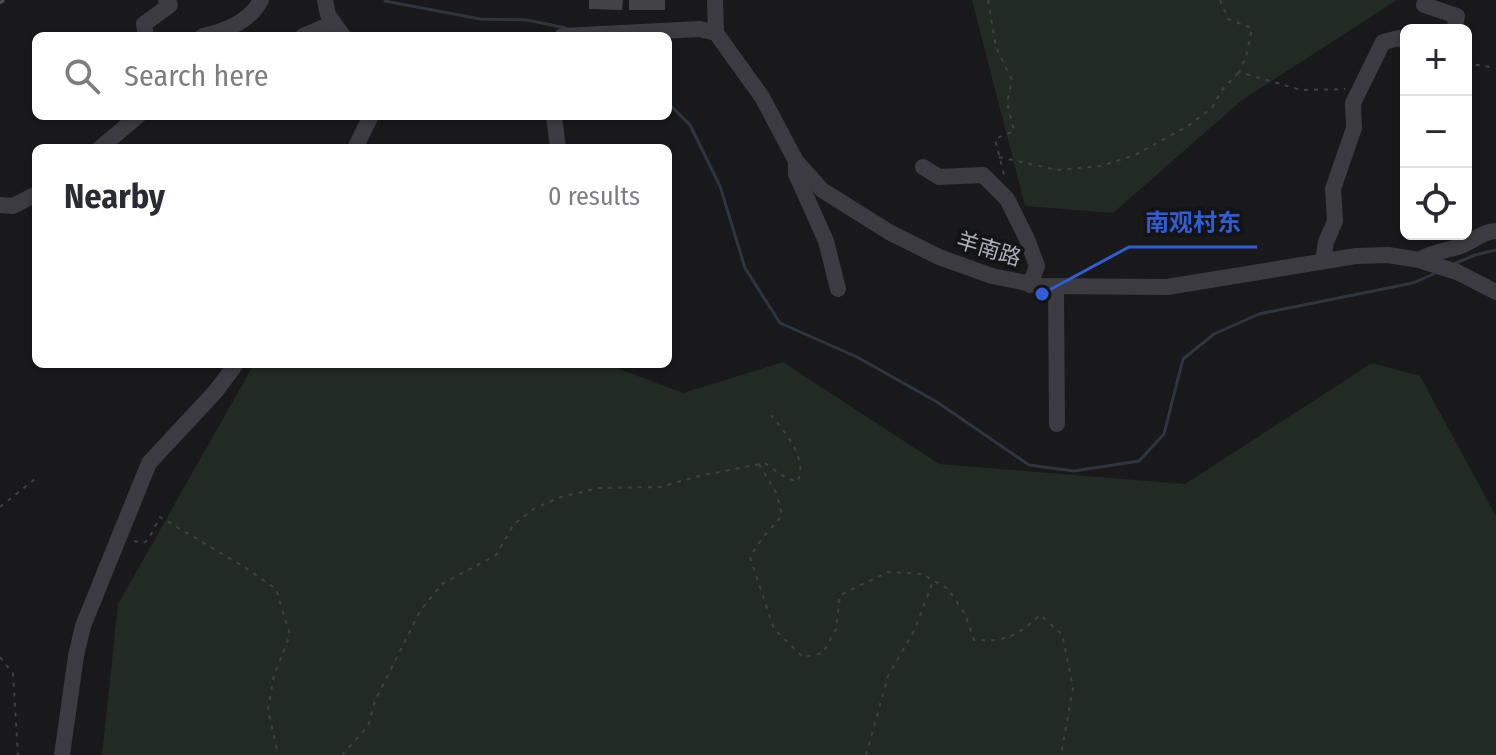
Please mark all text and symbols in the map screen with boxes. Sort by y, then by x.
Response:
map controls [1400,24,1472,240]
button: + [1400,24,1472,96]
search box [32,32,672,120]
icon: search [60,54,104,98]
text: Search here [124,58,269,94]
button: − [1400,96,1472,168]
button: locate [1400,168,1472,240]
text: Nearby [64,176,165,217]
text: 0 results [548,181,640,212]
callout: 南观村东 [1129,199,1257,247]
text: 南观村东 [1145,209,1241,237]
street label: 羊南路 [953,226,1025,272]

